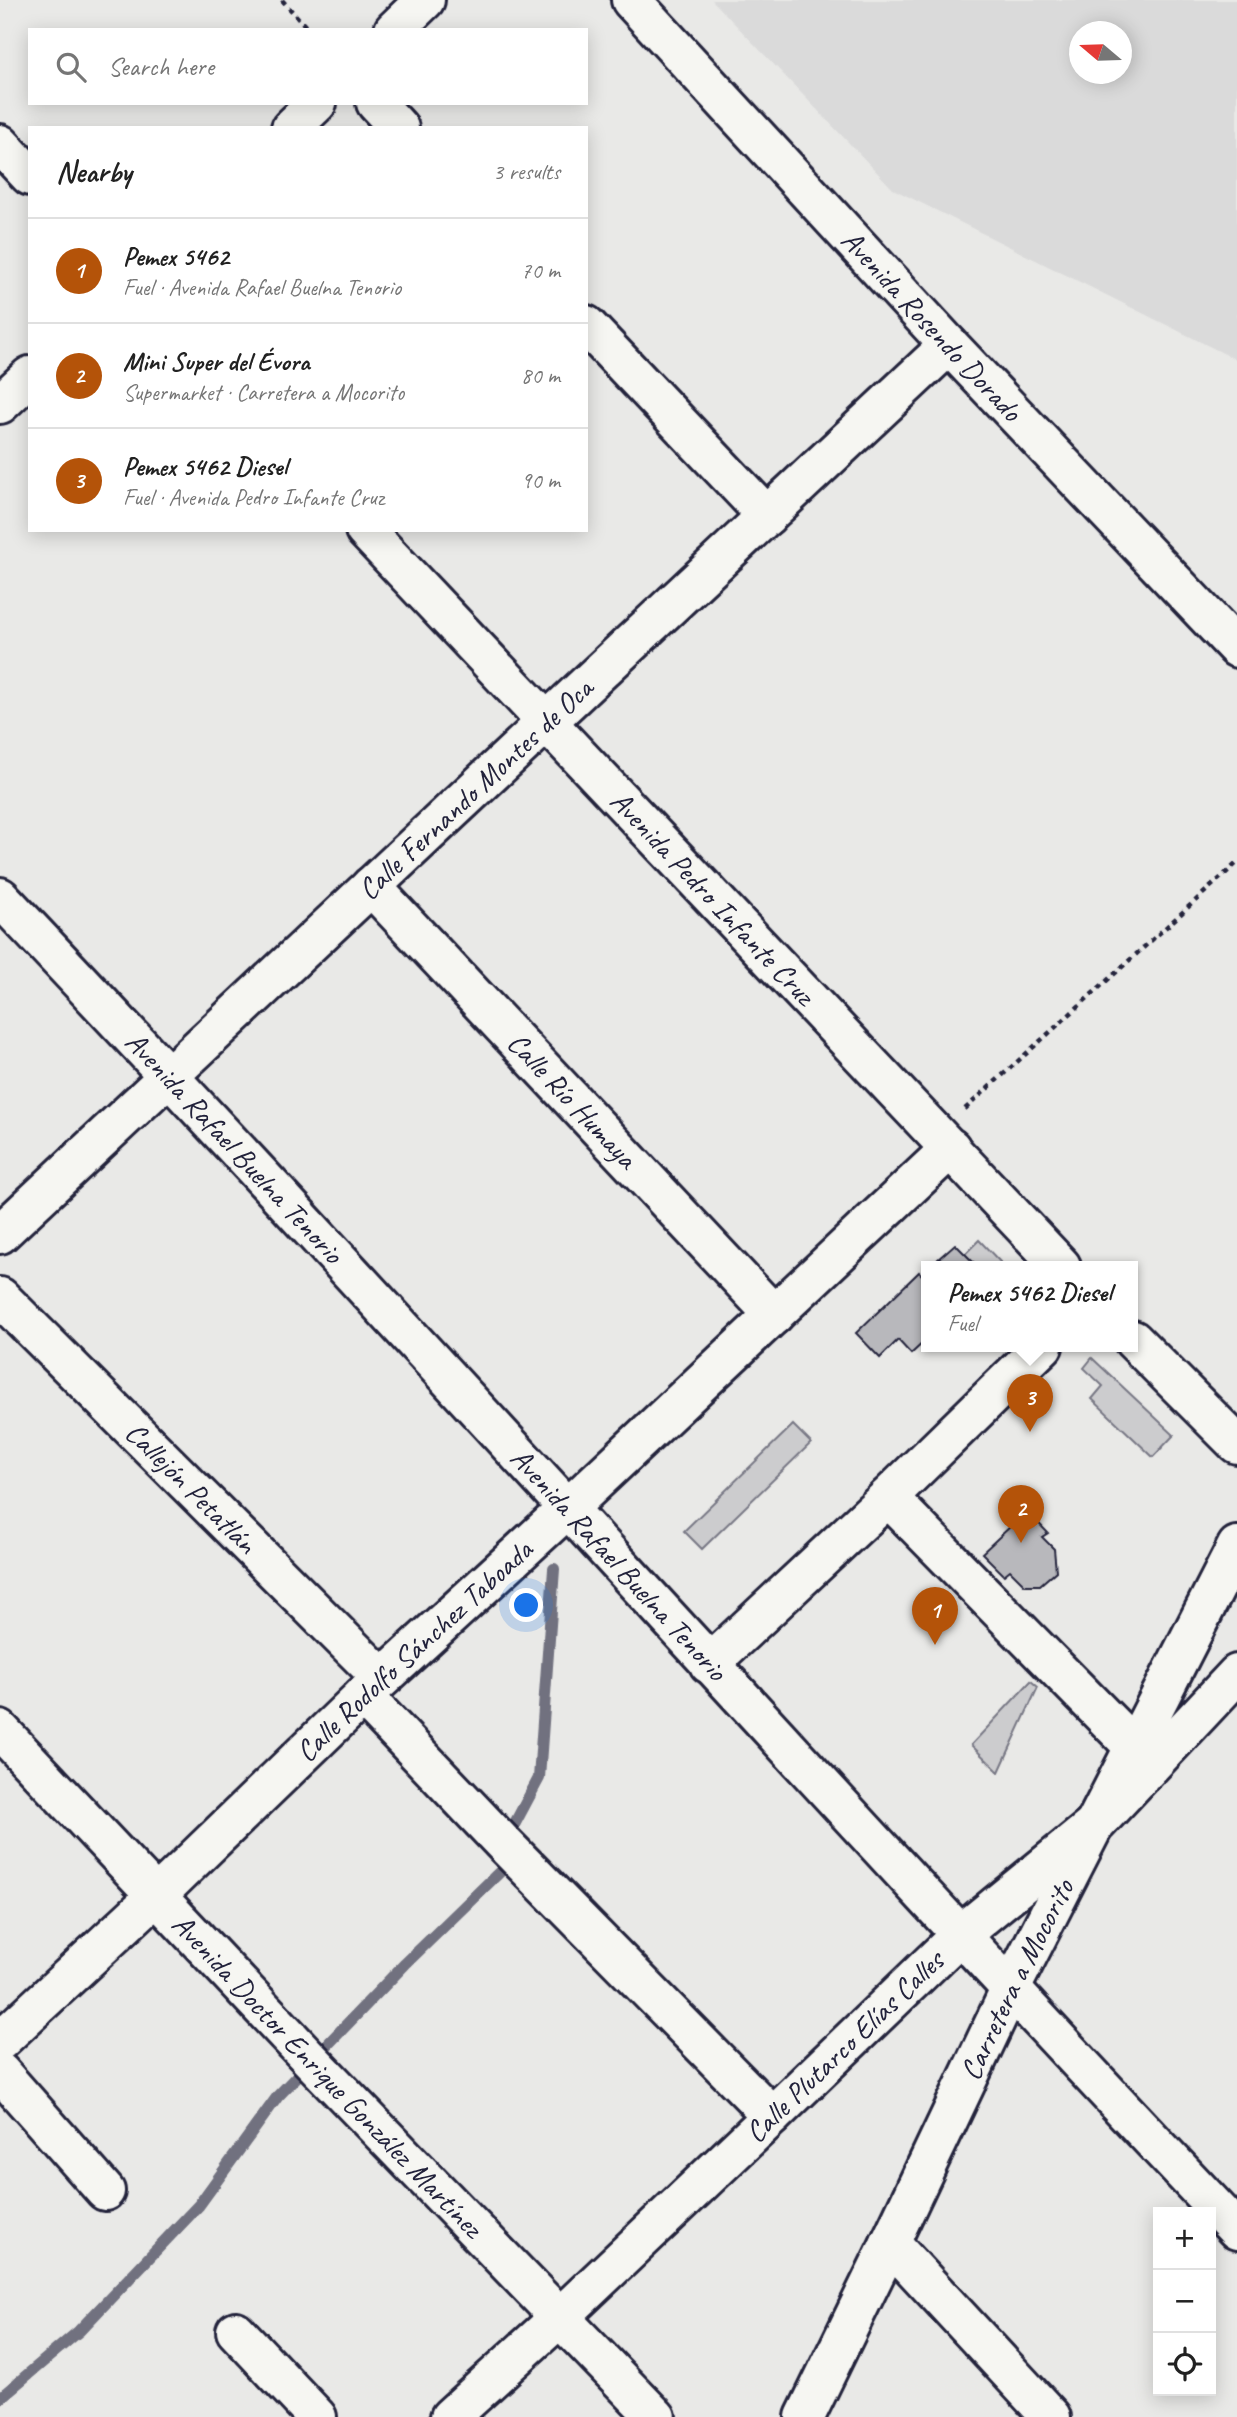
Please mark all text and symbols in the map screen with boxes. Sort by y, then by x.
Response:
north arrow [1069,21,1132,84]
search box [28,28,588,105]
icon: search [52,48,90,86]
text: Search here [108,50,214,83]
text: Nearby [56,153,132,191]
text: 3 results [493,157,560,186]
street label: Avenida Rosendo Dorado [833,222,1031,430]
text: Pemex 5462 [123,240,229,273]
text: 1 [74,256,84,285]
text: 70 m [521,256,560,285]
text: Fuel · Avenida Rafael Buelna Tenorio [123,273,401,302]
text: Mini Super del Évora [123,345,310,378]
text: 2 [74,361,84,390]
text: 80 m [521,361,560,390]
text: Supermarket · Carretera a Mocorito [123,378,404,407]
text: Pemex 5462 Diesel [123,450,287,483]
text: 3 [74,466,84,495]
text: 90 m [521,466,560,495]
text: Fuel · Avenida Pedro Infante Cruz [123,483,384,512]
street label: Calle Fernando Montes de Oca [350,668,603,908]
street label: Avenida Pedro Infante Cruz [602,782,825,1015]
street label: Avenida Rafael Buelna Tenorio [117,1023,353,1272]
street label: Calle Río Humaya [499,1024,647,1178]
popup [921,1261,1138,1352]
text: Pemex 5462 Diesel [947,1276,1112,1309]
text: Fuel [947,1309,978,1338]
pin: 3 [1007,1374,1053,1432]
street label: Callejón Petatlán [117,1414,266,1563]
street label: Avenida Rafael Buelna Tenorio [502,1439,737,1690]
pin: 2 [998,1485,1044,1543]
street label: Calle Rodolfo Sánchez Taboada [287,1530,542,1770]
pin: 1 [912,1587,958,1645]
your location [509,1588,543,1622]
street label: Carretera a Mocorito [951,1872,1083,2086]
street label: Avenida Doctor Enrique González Martínez [164,1906,493,2247]
street label: Calle Plutarco Elías Calles [737,1940,953,2151]
map controls [1153,2207,1216,2396]
button: + [1153,2207,1216,2270]
button: − [1153,2270,1216,2333]
button: locate [1153,2333,1216,2396]

